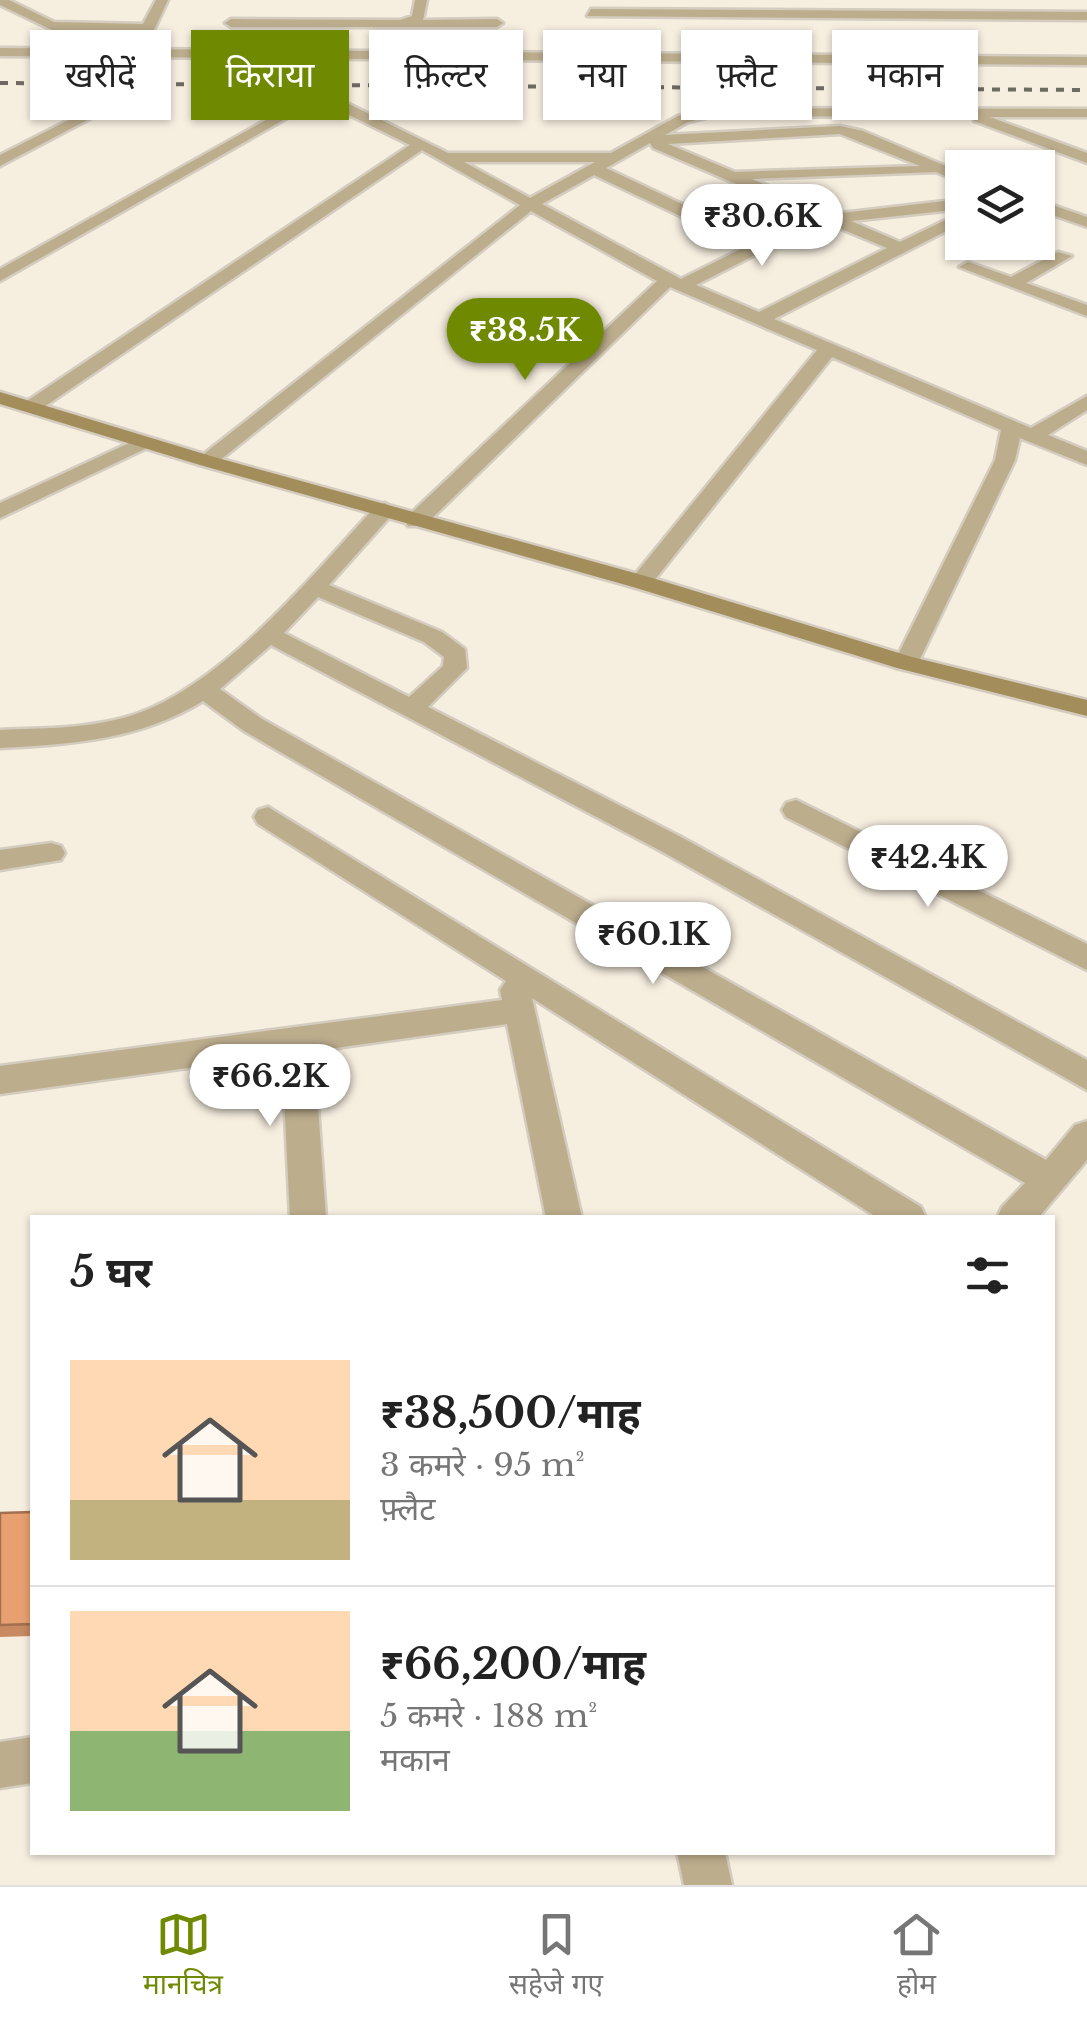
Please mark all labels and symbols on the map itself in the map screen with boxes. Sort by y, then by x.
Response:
pin: ₹30.6K [681,184,843,269]
pin: ₹38.5K [444,298,606,383]
pin: ₹42.4K [847,825,1009,910]
pin: ₹60.1K [572,902,734,987]
pin: ₹66.2K [189,1044,351,1129]

